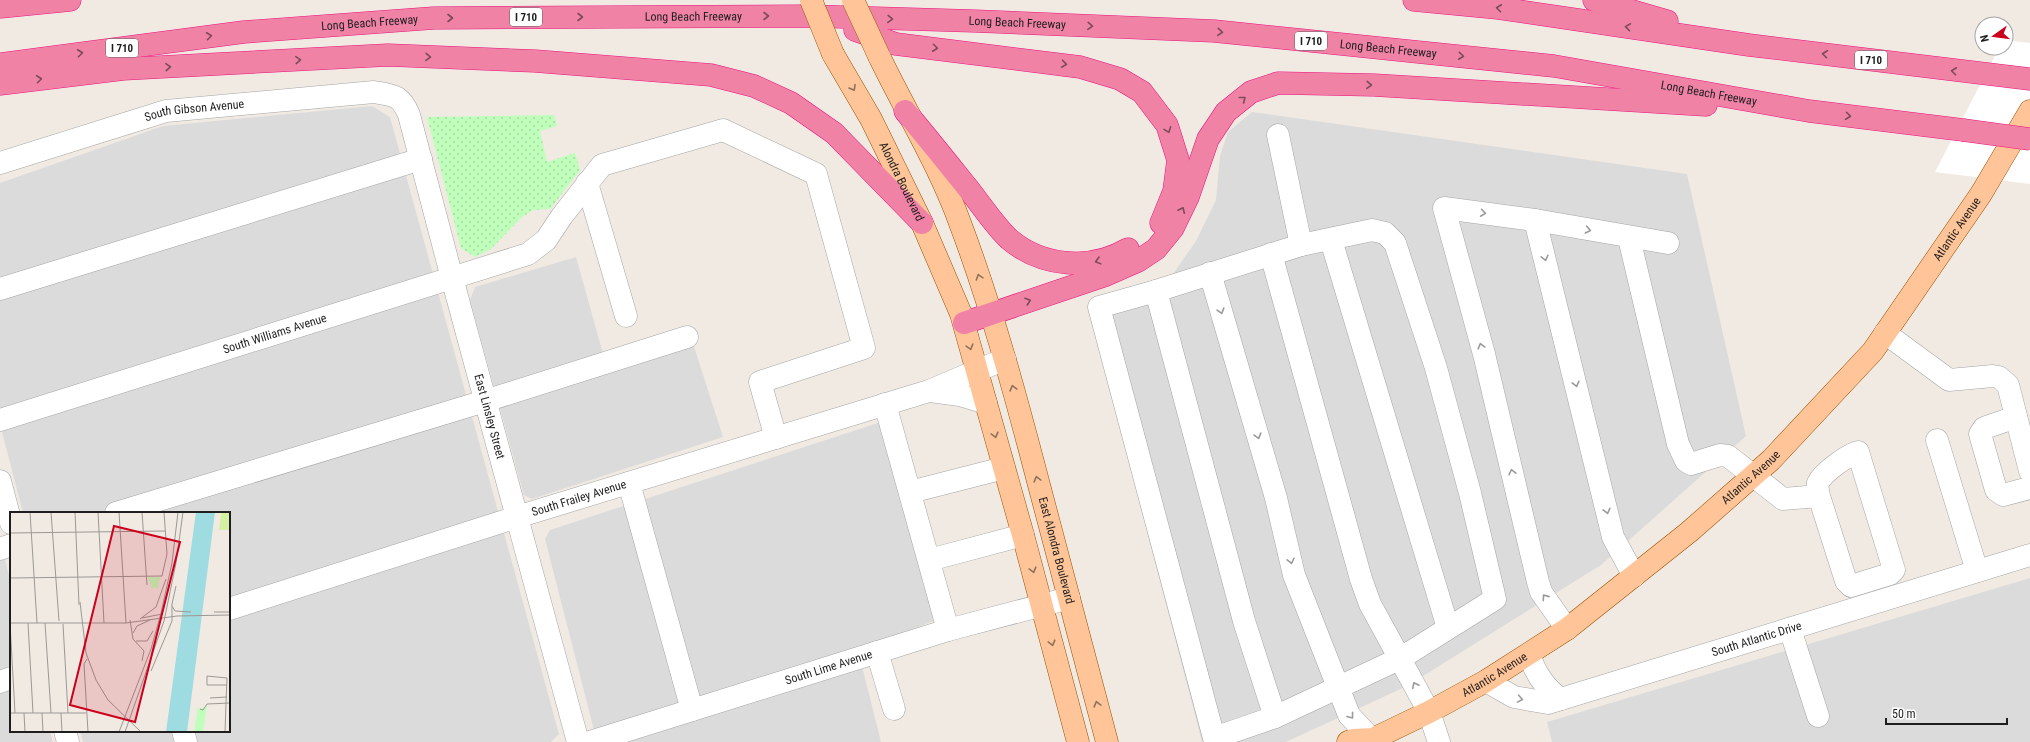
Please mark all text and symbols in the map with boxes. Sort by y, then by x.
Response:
one-way arrow [1496,4,1502,13]
road number: I 710 [510,8,542,26]
street label: Long Beach Freeway [645,9,742,24]
street label: Long Beach Freeway [321,12,419,33]
one-way arrow [763,12,769,20]
one-way arrow [577,13,583,21]
one-way arrow [447,14,453,22]
one-way arrow [887,14,893,23]
street label: Long Beach Freeway [969,14,1066,32]
north arrow [1974,16,2014,56]
one-way arrow [1087,22,1093,30]
one-way arrow [1625,23,1631,32]
one-way arrow [1217,27,1223,36]
one-way arrow [206,32,212,41]
road number: I 710 [1295,32,1327,50]
text: N [1978,33,1992,43]
street label: Long Beach Freeway [1339,37,1437,61]
road number: I 710 [106,39,138,57]
one-way arrow [932,43,938,52]
one-way arrow [77,49,83,58]
one-way arrow [1822,50,1828,59]
road number: I 710 [1855,51,1887,69]
one-way arrow [1458,52,1464,61]
one-way arrow [425,53,431,61]
one-way arrow [295,56,301,65]
one-way arrow [1061,59,1067,68]
one-way arrow [165,63,171,71]
one-way arrow [1951,66,1957,75]
one-way arrow [36,75,42,84]
street label: Long Beach Freeway [1660,78,1758,109]
one-way arrow [1366,81,1372,89]
one-way arrow [848,84,855,91]
one-way arrow [1238,96,1245,103]
street label: South Gibson Avenue [143,97,245,124]
one-way arrow [1844,111,1851,120]
one-way arrow [1163,126,1171,133]
street label: Alondra Boulevard [876,140,927,224]
street label: Atlantic Avenue [1930,194,1984,263]
one-way arrow [1177,207,1185,215]
one-way arrow [1480,208,1486,217]
one-way arrow [1584,225,1591,234]
one-way arrow [1540,255,1548,261]
one-way arrow [1095,256,1102,265]
one-way arrow [975,273,984,280]
one-way arrow [1024,297,1031,306]
one-way arrow [1216,307,1225,314]
street label: South Williams Avenue [221,311,329,357]
one-way arrow [965,343,974,350]
one-way arrow [1478,343,1486,349]
street label: East Linsley Street [471,372,508,461]
one-way arrow [1571,381,1579,388]
one-way arrow [1009,385,1018,392]
one-way arrow [990,431,999,438]
one-way arrow [1253,432,1262,439]
street label: Atlantic Avenue [1719,447,1783,507]
one-way arrow [1508,469,1516,475]
one-way arrow [1033,475,1042,482]
street label: South Frailey Avenue [530,477,628,519]
street label: East Alondra Boulevard [1035,495,1077,605]
one-way arrow [1602,507,1610,514]
inset map [10,512,230,732]
one-way arrow [1286,557,1295,564]
one-way arrow [1028,566,1037,573]
one-way arrow [1543,595,1550,602]
street label: South Atlantic Drive [1710,618,1804,659]
one-way arrow [1047,639,1056,646]
street label: South Lime Avenue [783,647,874,688]
street label: Atlantic Avenue [1459,649,1530,700]
one-way arrow [1412,682,1420,689]
one-way arrow [1517,694,1524,702]
scale bar [1886,700,2007,726]
one-way arrow [1093,701,1102,708]
text: 50 m [1892,707,1916,721]
one-way arrow [1346,712,1353,719]

